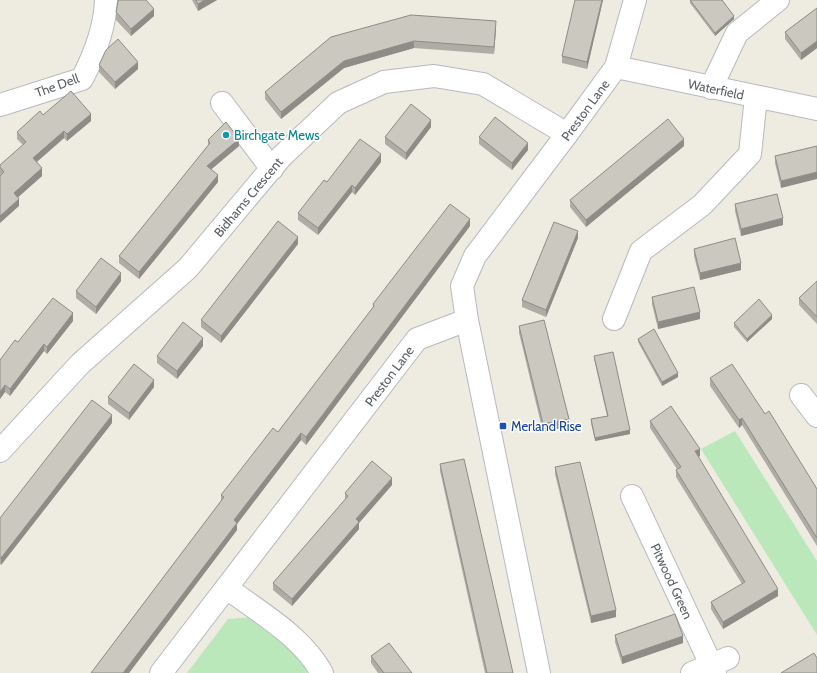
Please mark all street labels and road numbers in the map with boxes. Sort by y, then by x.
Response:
street label: The Dell [33,70,81,100]
street label: Waterfield [686,75,746,103]
street label: Preston Lane [557,76,613,144]
street label: Bidhams Crescent [210,154,286,240]
street label: Preston Lane [361,342,417,409]
street label: Pitwood Green [648,541,696,621]

